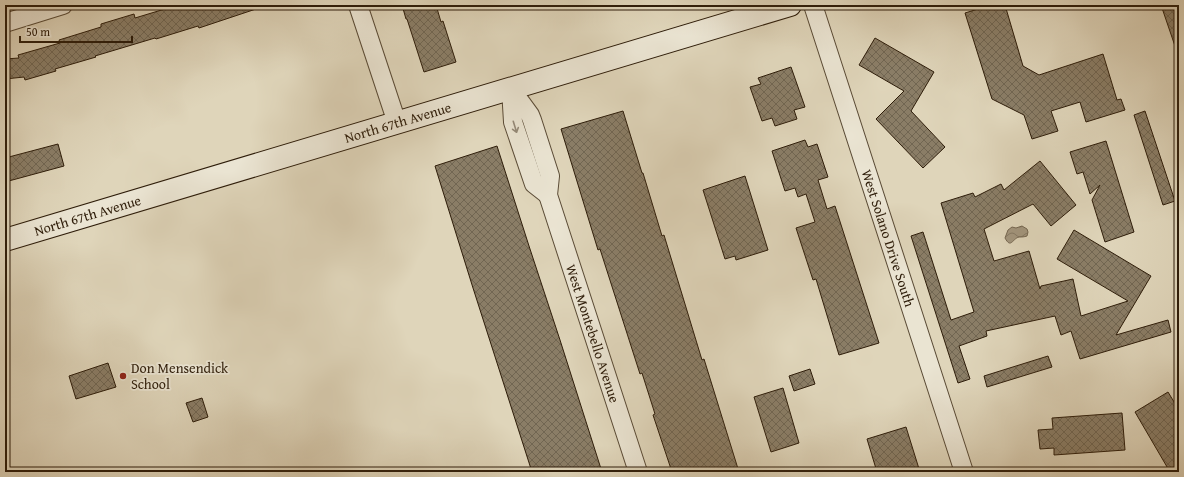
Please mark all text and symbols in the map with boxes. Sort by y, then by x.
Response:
scale bar [20,18,132,44]
text: 50 m [26,23,50,40]
street label: North 67th Avenue [342,97,454,148]
one-way arrow [512,121,519,134]
street label: West Solano Drive South [857,167,920,309]
street label: North 67th Avenue [32,190,144,241]
street label: West Montebello Avenue [561,262,625,406]
place label: Don Mensendick School [131,358,229,394]
marker: Don Mensendick School [118,371,128,381]

